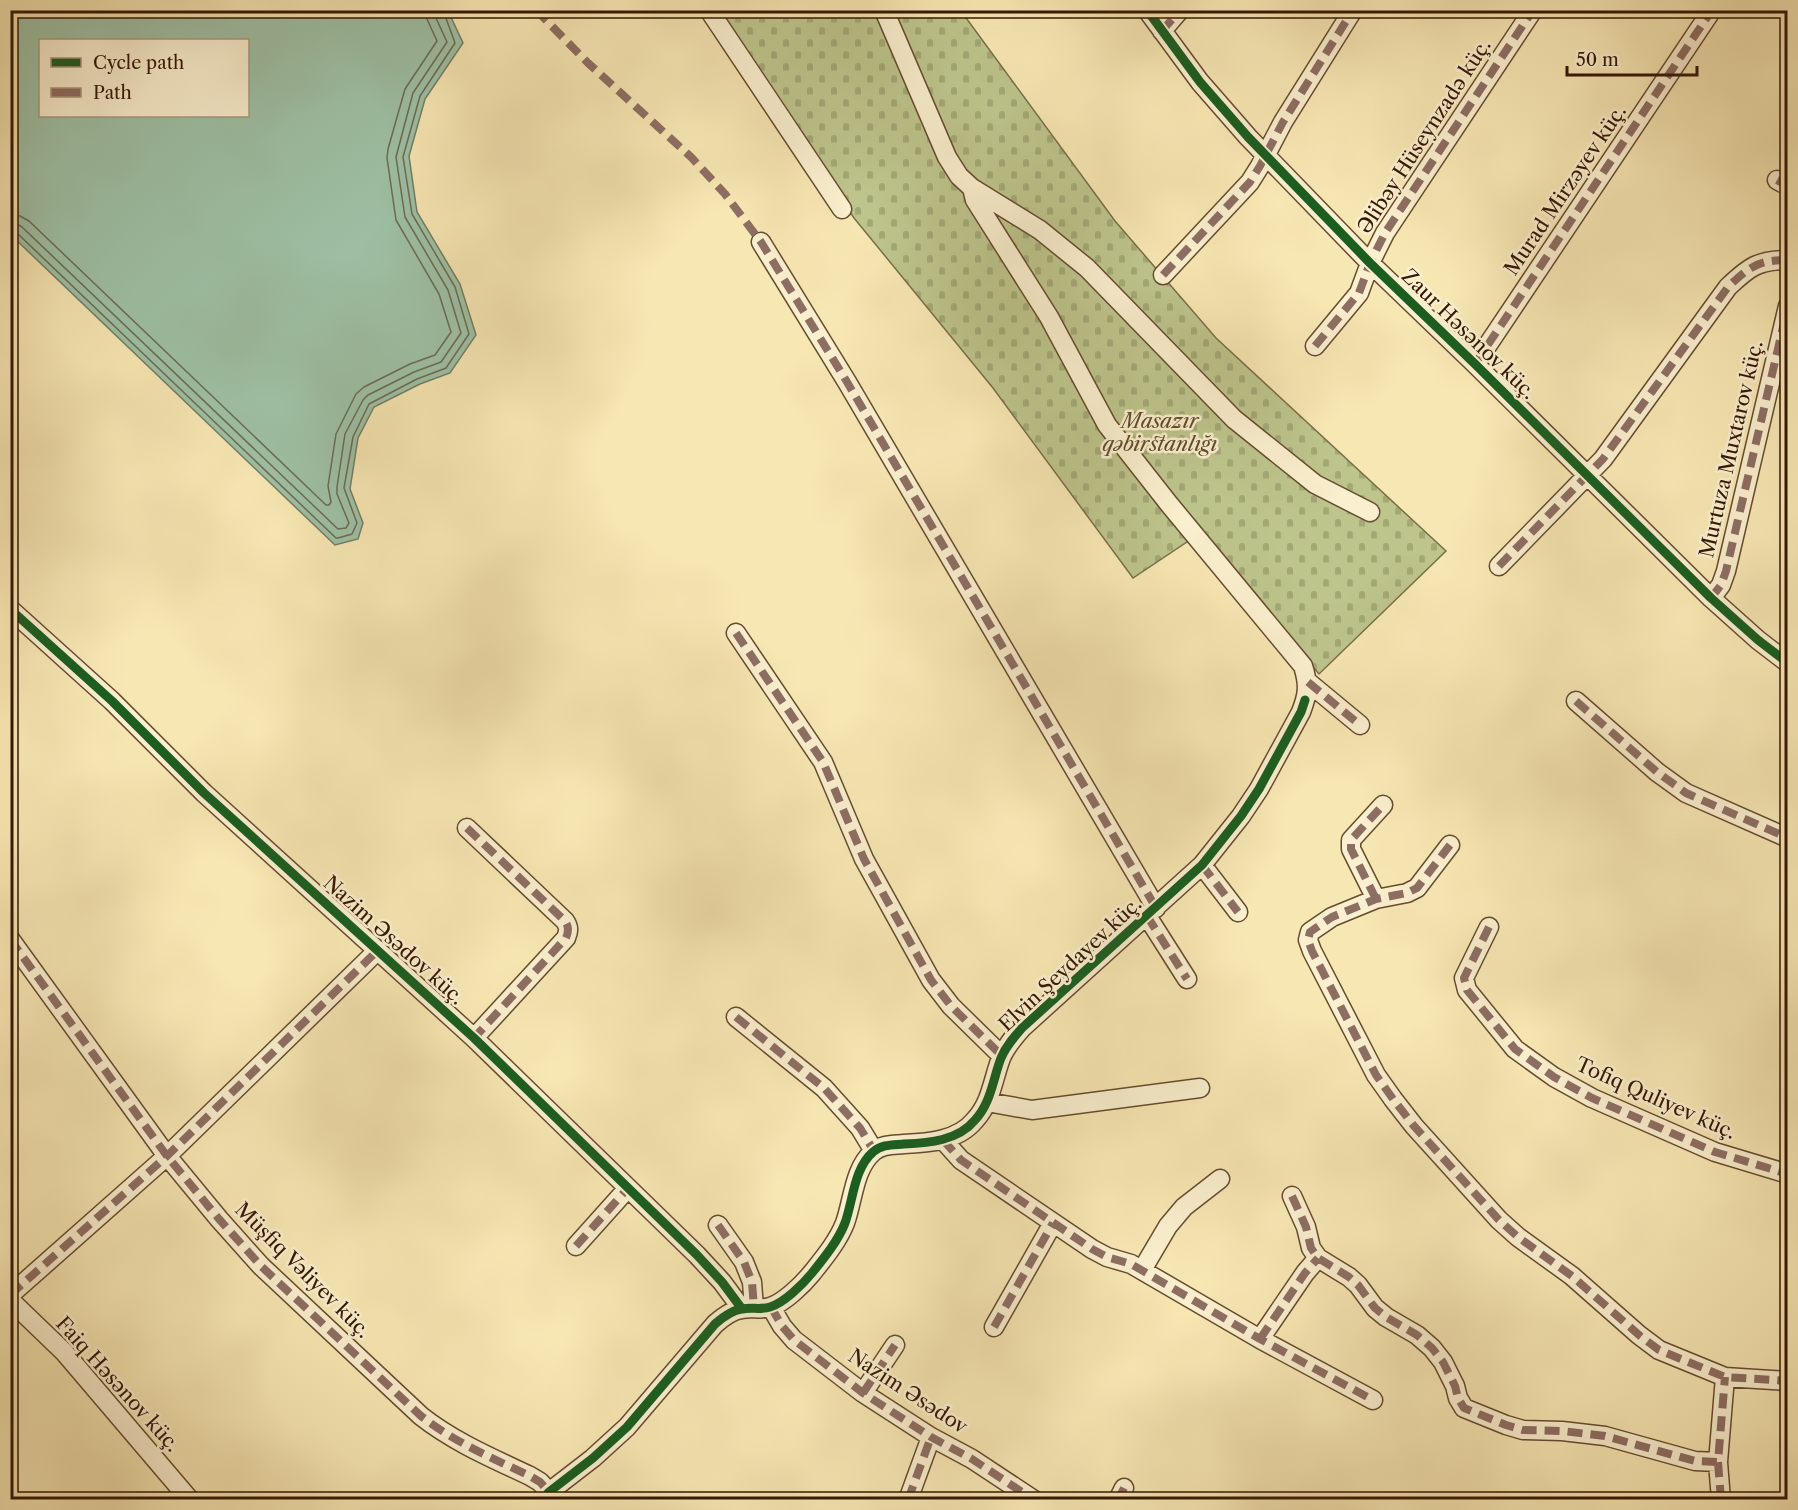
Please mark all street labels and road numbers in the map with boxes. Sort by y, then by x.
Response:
street label: Əlibəy Hüseynzadə küç. [1352,34,1496,238]
street label: Murad Mirzəyev küç. [1499,100,1631,280]
street label: Zaur Həsənov küç. [1397,264,1541,404]
street label: Murtuza Muxtarov küç. [1694,338,1768,560]
street label: Nazim Əsədov küç. [319,871,469,1009]
street label: Elvin Şeydayev küç. [994,892,1146,1036]
street label: Tofiq Quliyev küç. [1572,1052,1740,1144]
street label: Müşfiq Vəliyev küç. [230,1197,376,1343]
street label: Faiq Həsənov küç. [51,1311,185,1457]
street label: Nazim Əsədov [844,1344,973,1439]

